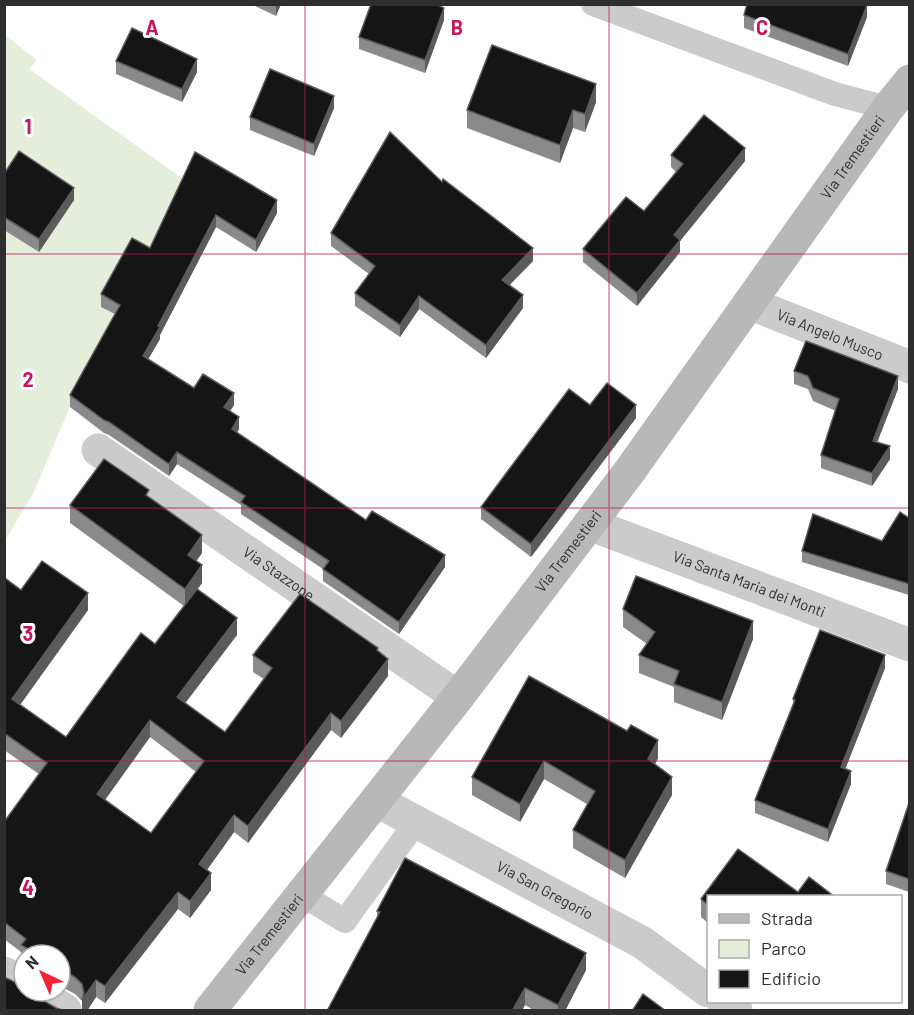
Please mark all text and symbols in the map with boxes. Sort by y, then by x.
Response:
text: A [145,15,159,39]
text: B [451,15,463,39]
text: C [756,15,768,39]
street label: Via Tremestieri [816,112,888,202]
text: 1 [24,114,32,138]
street label: Via Angelo Musco [774,305,886,363]
text: 2 [22,367,34,391]
street label: Via Tremestieri [531,506,605,596]
street label: Via Stazzone [240,542,318,604]
street label: Via Santa Maria dei Monti [671,546,828,620]
text: 3 [23,621,33,645]
street label: Via San Gregorio [494,856,597,923]
text: 4 [22,875,34,899]
street label: Via Tremestieri [231,890,306,978]
legend [707,895,902,1003]
text: Strada [761,907,813,929]
text: Parco [761,937,806,959]
north arrow [12,943,72,1003]
text: N [21,951,42,972]
text: Edificio [761,967,821,989]

